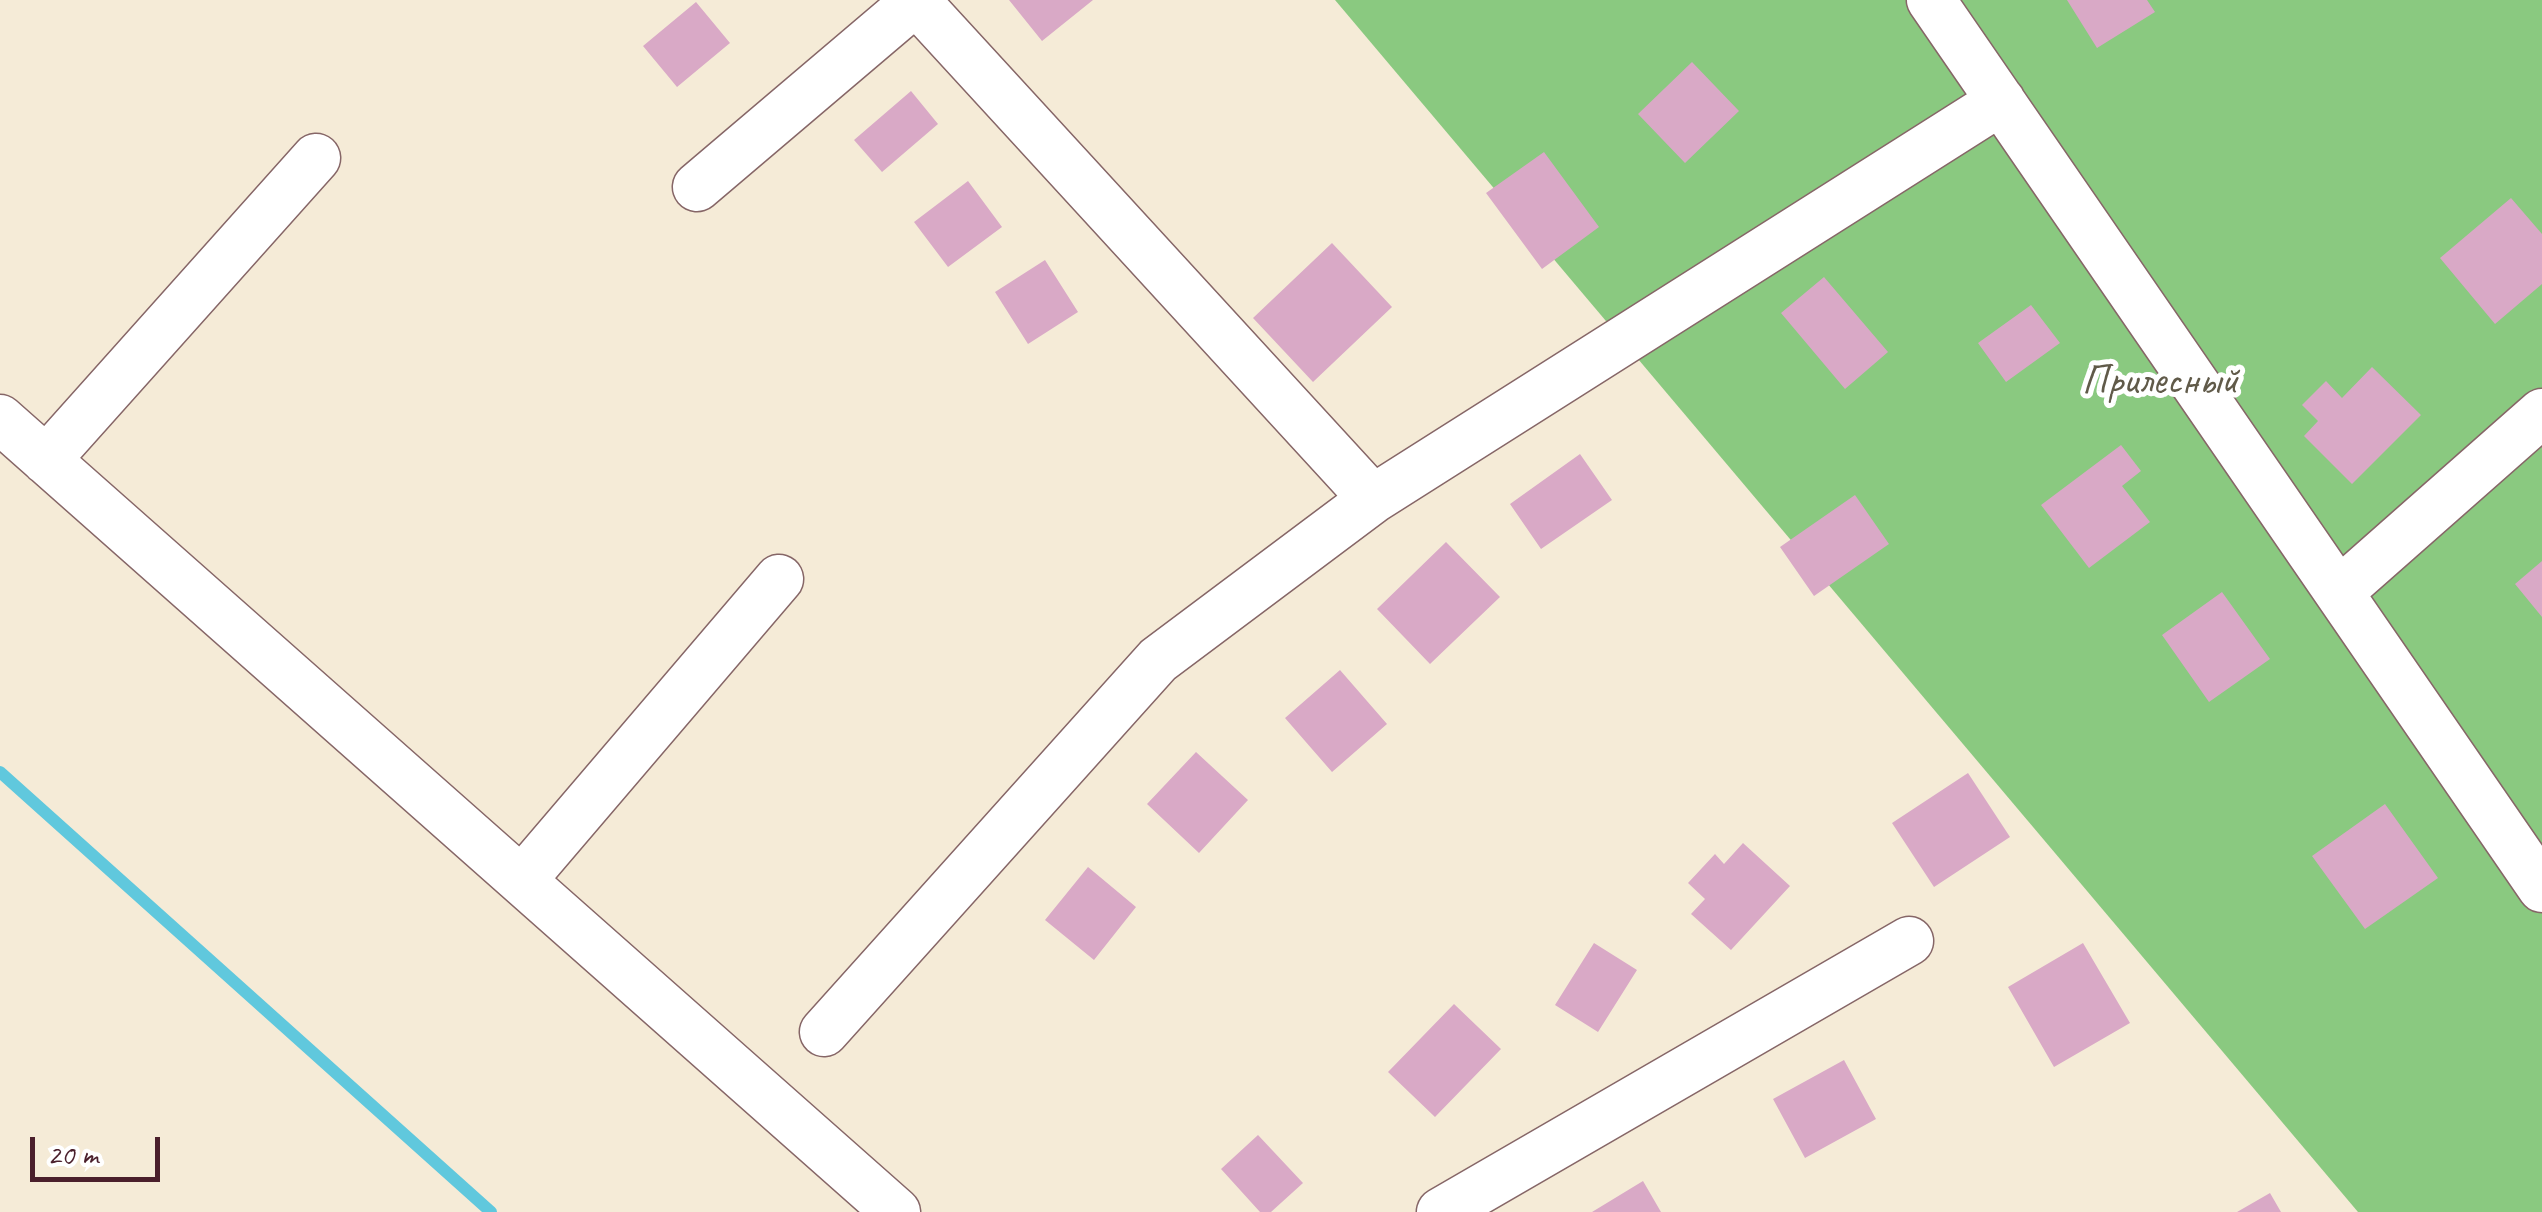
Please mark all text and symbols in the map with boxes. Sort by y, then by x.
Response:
park label: Прилесный [2082,357,2238,407]
scale bar [35,1117,165,1179]
text: 20 m [47,1135,98,1173]

